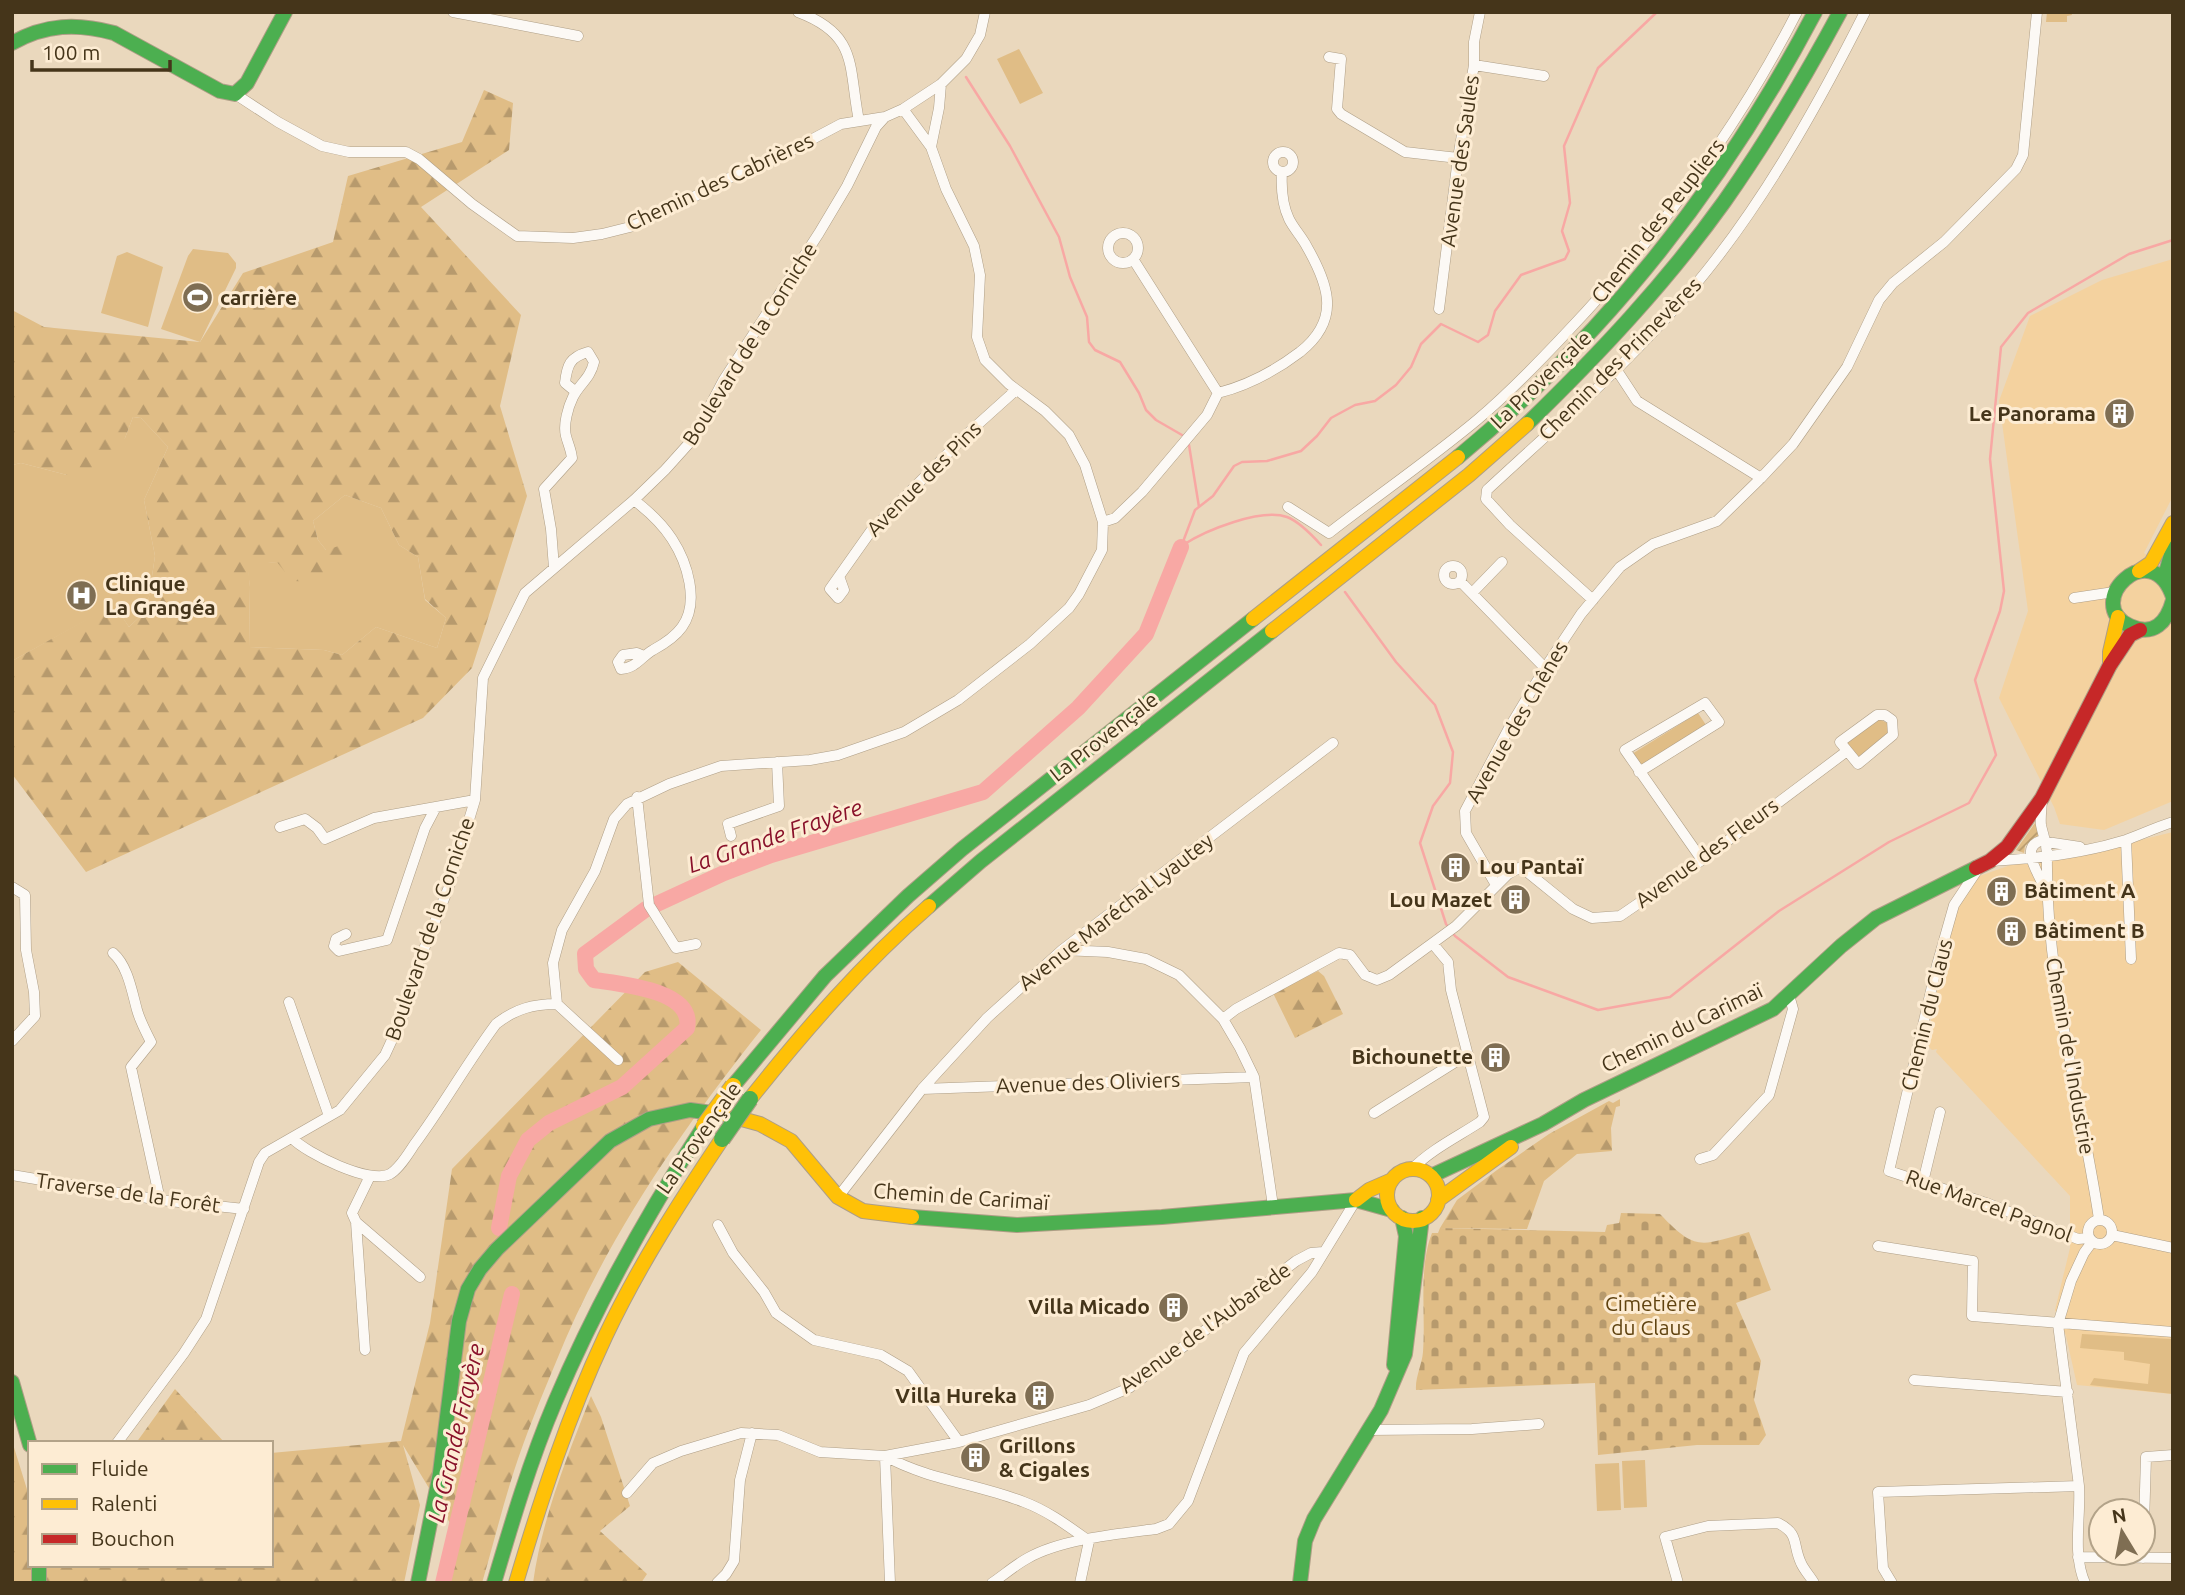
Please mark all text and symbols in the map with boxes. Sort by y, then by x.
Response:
scale bar [32,28,170,72]
text: 100 m [42,40,100,64]
street label: Avenue des Saules [1435,73,1483,248]
street label: Chemin des Cabrières [622,127,817,235]
street label: Chemin des Peupliers [1586,134,1729,307]
street label: Boulevard de la Corniche [677,238,821,449]
street label: Chemin des Primevères [1533,272,1706,445]
sports icon: carrière [180,281,214,315]
place label: carrière [220,285,297,309]
street label: La Provençale [1485,325,1596,433]
building icon: Le Panorama [2102,397,2136,431]
place label: Le Panorama [1969,401,2096,425]
street label: Avenue des Pins [861,416,986,541]
place label: Clinique La Grangéa [105,571,216,619]
hospital icon: Clinique La Grangéa [65,579,99,613]
street label: Avenue des Chênes [1460,636,1572,807]
street label: La Provençale [1045,687,1162,786]
street label: Avenue des Fleurs [1630,792,1782,912]
water label: La Grande Frayère [684,794,866,877]
street label: Boulevard de la Corniche [380,814,479,1043]
street label: Avenue Maréchal Lyautey [1013,828,1217,995]
building icon: Lou Pantaï [1439,850,1473,884]
place label: Lou Pantaï [1479,854,1584,878]
building icon: Bâtiment A [1984,874,2018,908]
place label: Bâtiment A [2024,878,2136,902]
building icon: Lou Mazet [1498,883,1532,917]
place label: Lou Mazet [1389,887,1492,911]
building icon: Bâtiment B [1994,914,2028,948]
place label: Bâtiment B [2034,918,2145,942]
street label: Chemin du Claus [1896,936,1957,1093]
street label: Chemin de l'Industrie [2042,956,2100,1156]
street label: Chemin du Carimaï [1597,977,1767,1077]
building icon: Bichounette [1479,1040,1513,1074]
place label: Bichounette [1351,1044,1473,1068]
street label: Avenue des Oliviers [995,1067,1180,1097]
street label: La Provençale [651,1077,745,1198]
street label: Rue Marcel Pagnol [1903,1164,2076,1246]
street label: Traverse de la Forêt [34,1167,222,1217]
street label: Chemin de Carimaï [872,1178,1051,1214]
street label: Avenue de l'Aubarède [1114,1257,1295,1397]
building icon: Villa Micado [1156,1290,1190,1324]
park label: Cimetière du Claus [1605,1291,1697,1339]
place label: Villa Micado [1028,1294,1150,1318]
water label: La Grande Frayère [423,1341,488,1525]
building icon: Villa Hureka [1023,1379,1057,1413]
place label: Villa Hureka [895,1383,1017,1407]
place label: Grillons & Cigales [999,1433,1090,1481]
legend [28,1441,273,1567]
building icon: Grillons & Cigales [959,1441,993,1475]
text: Fluide [91,1456,149,1480]
text: Ralenti [91,1491,157,1515]
north arrow [2087,1497,2157,1567]
text: N [2110,1503,2128,1527]
text: Bouchon [91,1526,175,1550]

